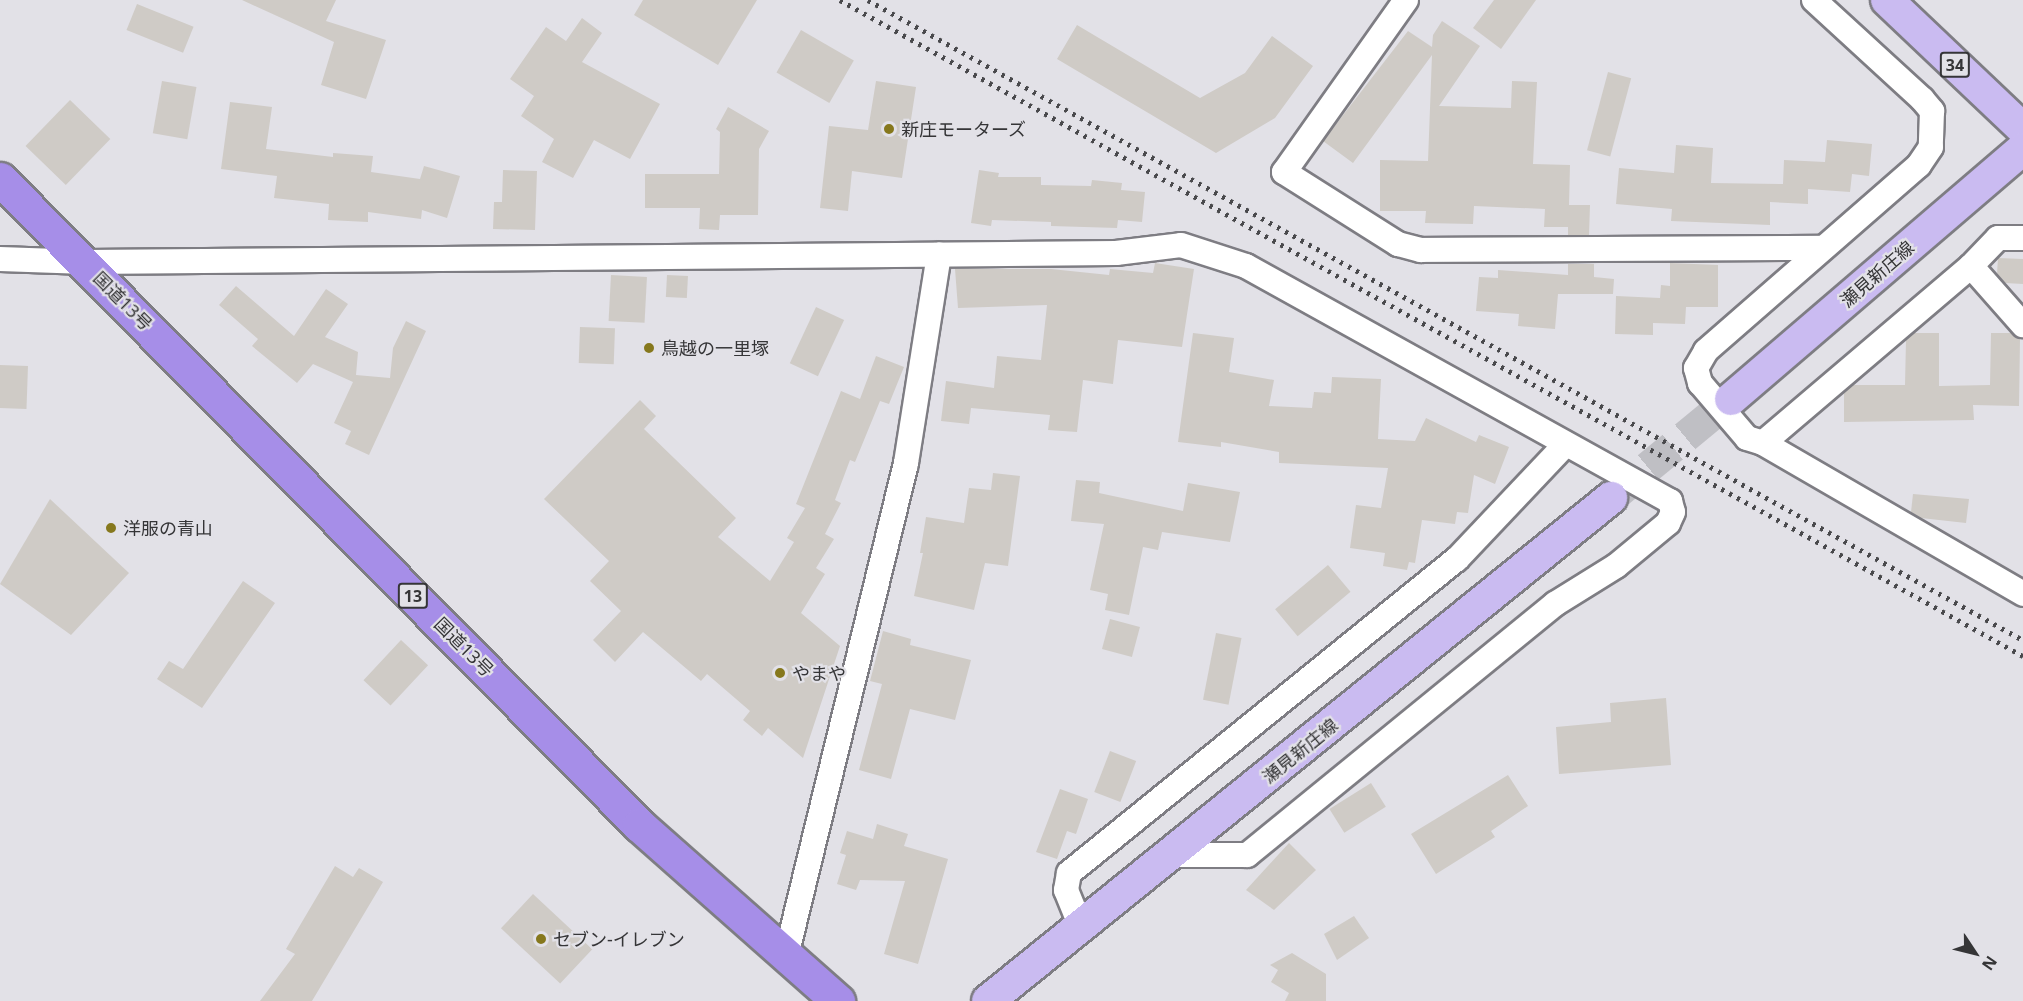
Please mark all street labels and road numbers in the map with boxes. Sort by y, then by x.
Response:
road number: 34 [1938,52,1972,78]
street label: 瀬見新庄線 [1836,236,1918,312]
street label: 国道13号 [89,267,157,335]
road number: 13 [396,583,430,609]
street label: 国道13号 [430,613,498,681]
street label: 瀬見新庄線 [1258,714,1342,788]

